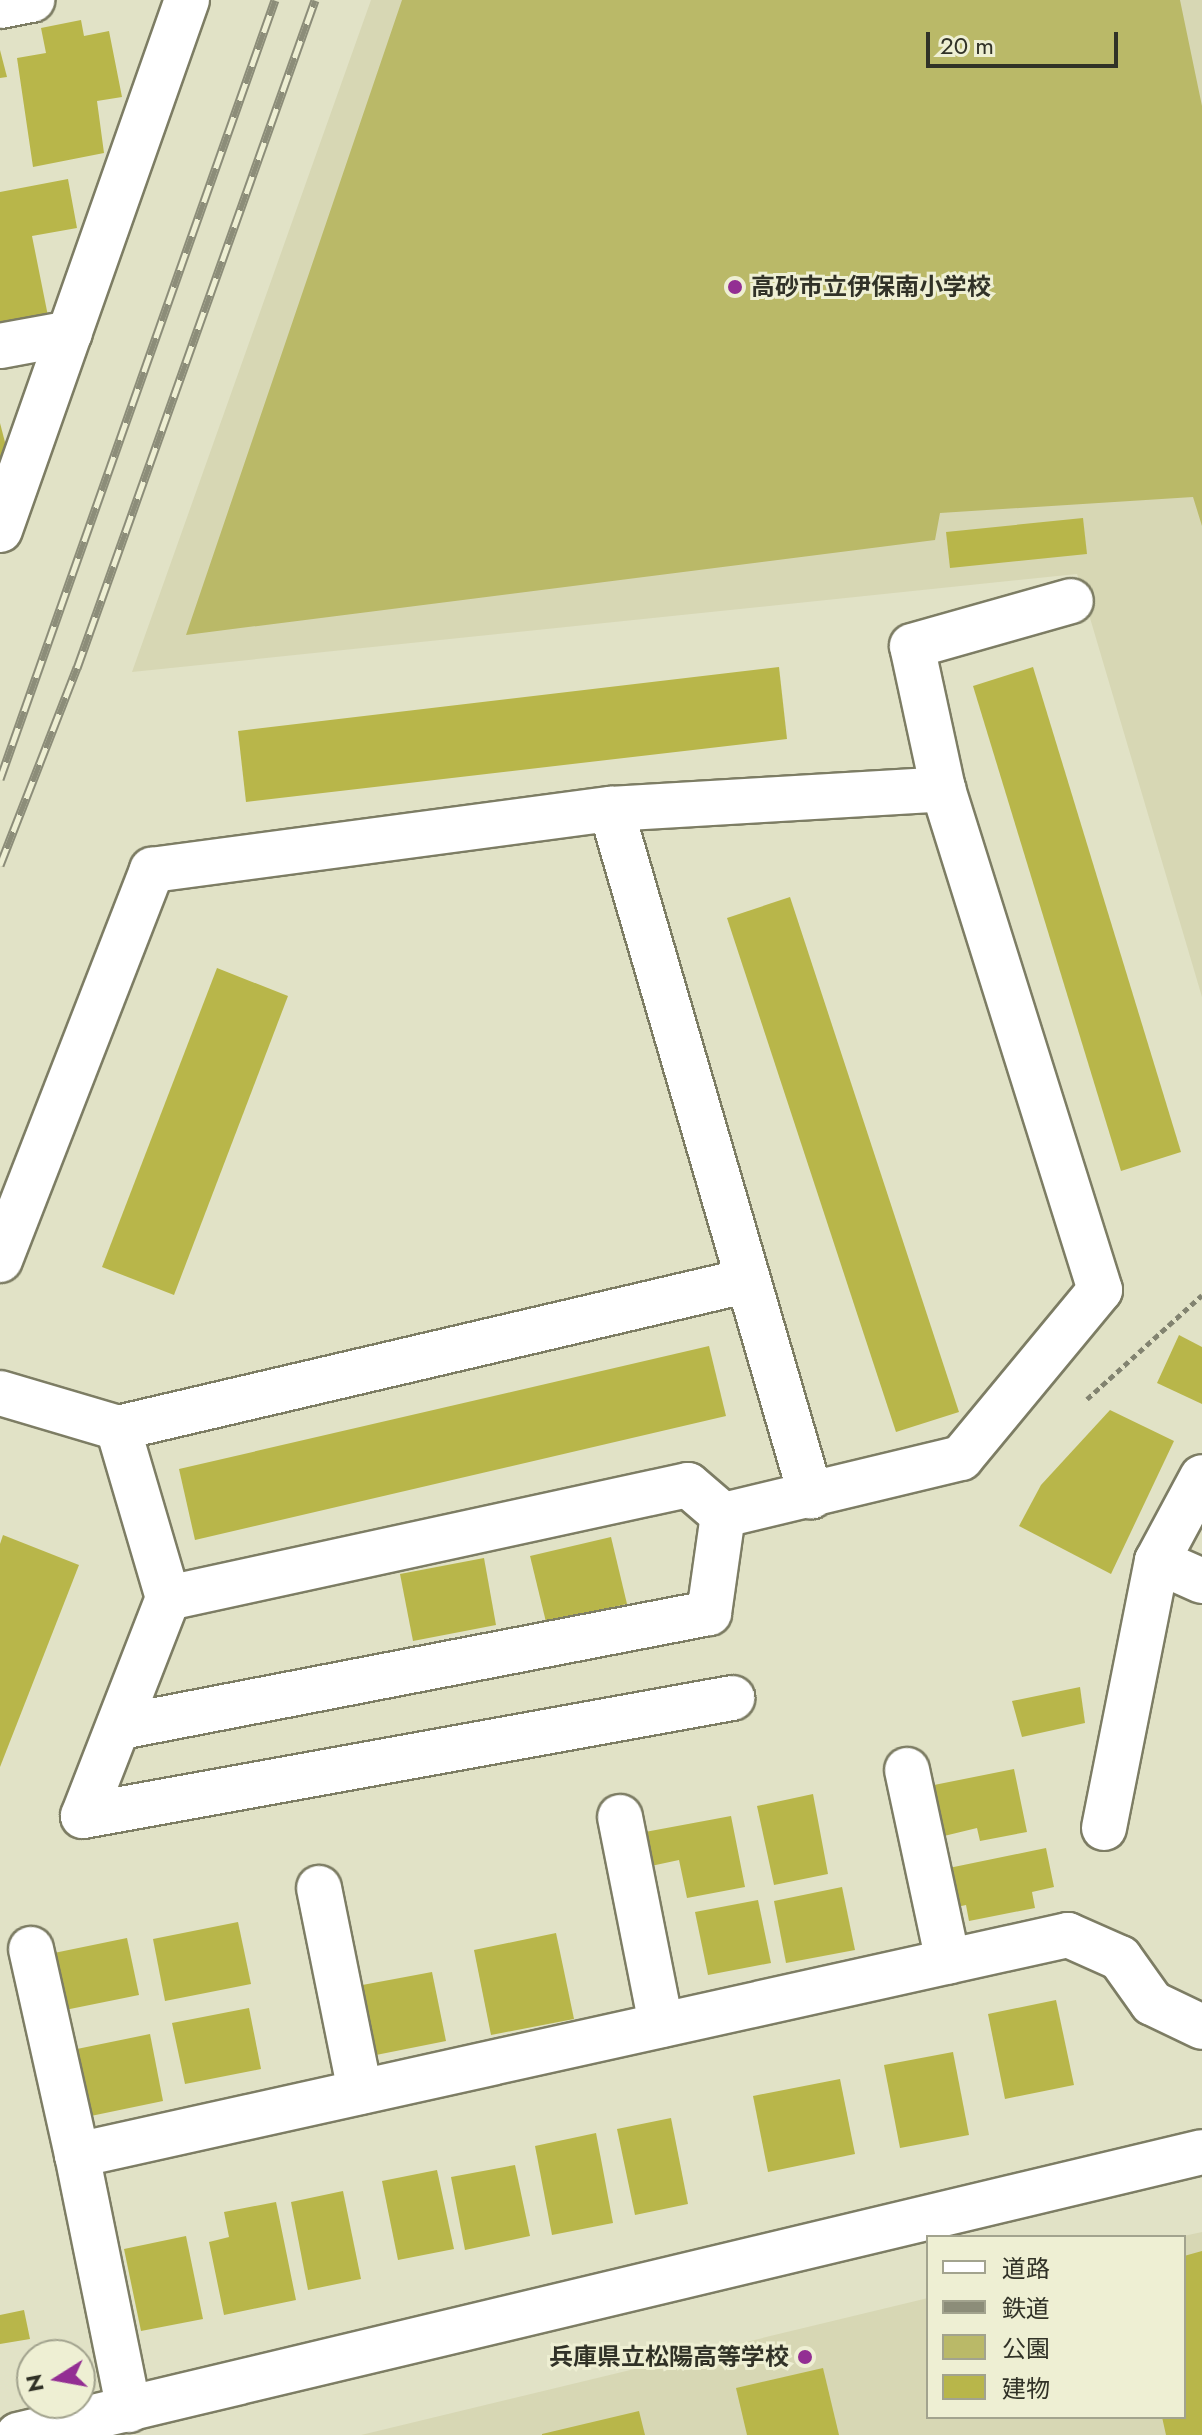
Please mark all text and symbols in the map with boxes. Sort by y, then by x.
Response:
scale bar [930,16,1122,66]
text: 20 m [940,28,994,63]
place label: 高砂市立伊保南小学校 [751,273,991,301]
marker: 高砂市立伊保南小学校 [726,278,744,296]
legend [926,2235,1186,2419]
text: 道路 [1002,2251,1050,2286]
text: 鉄道 [1002,2291,1050,2326]
text: 公園 [1002,2331,1050,2366]
north arrow [16,2339,96,2419]
place label: 兵庫県立松陽高等学校 [549,2343,789,2371]
marker: 兵庫県立松陽高等学校 [796,2348,814,2366]
text: 建物 [1002,2371,1050,2406]
text: N [17,2372,52,2395]

